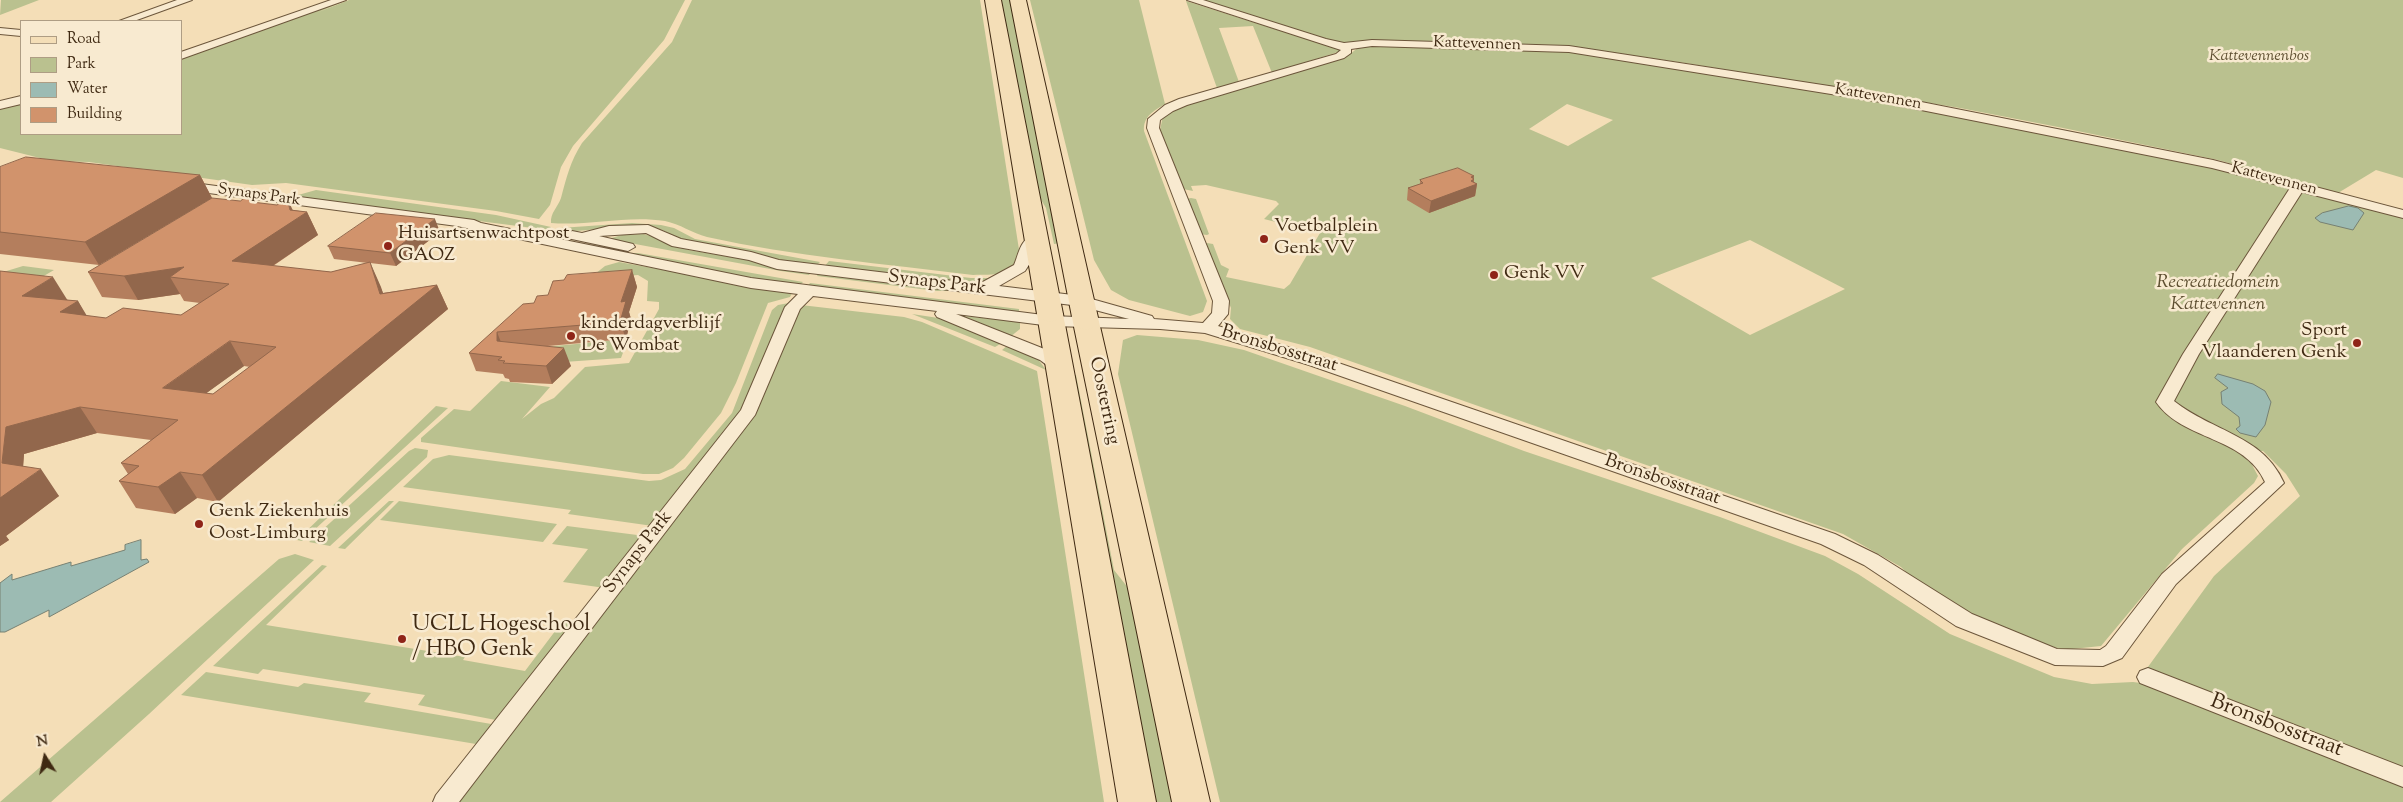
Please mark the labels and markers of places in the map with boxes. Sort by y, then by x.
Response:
place label: Voetbalplein Genk VV [1274,217,1378,261]
place label: Huisartsenwachtpost GAOZ [398,224,570,268]
marker: Voetbalplein Genk VV [1258,233,1270,245]
marker: Huisartsenwachtpost GAOZ [382,240,394,252]
place label: Genk VV [1504,264,1585,286]
marker: Genk VV [1488,269,1500,281]
place label: kinderdagverblijf De Wombat [581,314,721,358]
place label: Sport Vlaanderen Genk [2201,321,2347,365]
marker: kinderdagverblijf De Wombat [565,330,577,342]
marker: Sport Vlaanderen Genk [2351,337,2363,349]
place label: Genk Ziekenhuis Oost-Limburg [209,502,349,546]
marker: Genk Ziekenhuis Oost-Limburg [193,518,205,530]
place label: UCLL Hogeschool / HBO Genk [412,613,590,664]
marker: UCLL Hogeschool / HBO Genk [396,633,408,645]

